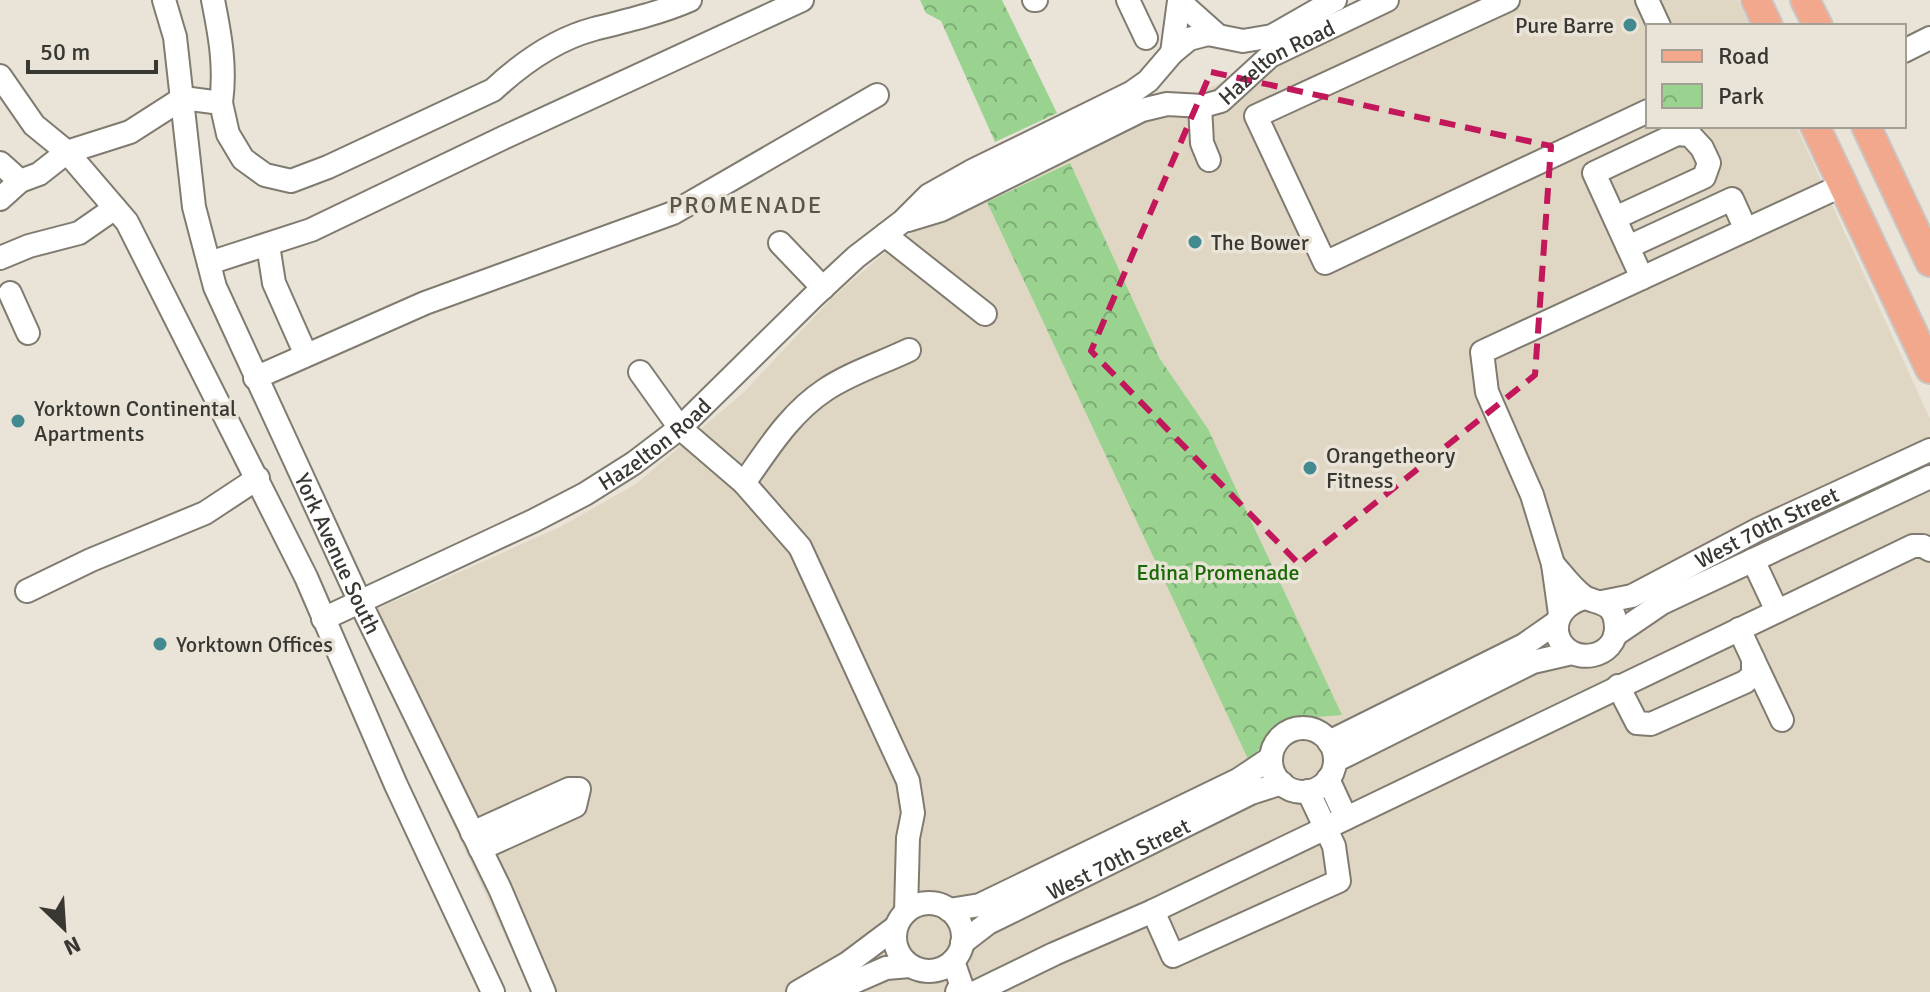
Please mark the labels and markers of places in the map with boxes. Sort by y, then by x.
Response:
place label: Pure Barre [1515,12,1614,39]
marker: Pure Barre [1621,16,1639,34]
place label: The Bower [1211,229,1309,256]
marker: The Bower [1186,233,1204,251]
place label: Yorktown Continental Apartments [34,395,237,447]
marker: Yorktown Continental Apartments [9,412,27,430]
place label: Orangetheory Fitness [1326,442,1456,494]
marker: Orangetheory Fitness [1301,459,1319,477]
place label: Yorktown Offices [176,631,333,658]
marker: Yorktown Offices [151,635,169,653]

